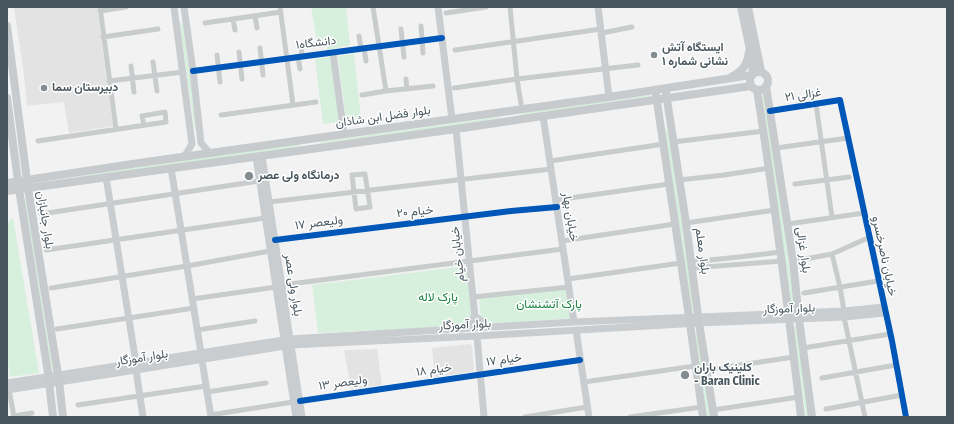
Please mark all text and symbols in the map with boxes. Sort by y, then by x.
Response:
street label: دانشگاه۱ [295,33,337,53]
place label: ایستگاه آتش نشانی شماره ۱ [662,41,728,69]
marker: ایستگاه آتش نشانی شماره ۱ [649,50,659,60]
place label: دبیرستان سما [52,81,118,95]
marker: دبیرستان سما [39,83,49,93]
street label: غزالی ۲۱ [784,85,822,105]
street label: بلوار فضل ابن شاذان [334,103,432,131]
place label: درمانگاه ولی عصر [258,169,340,183]
marker: درمانگاه ولی عصر [243,170,255,182]
street label: بلوار جانبازان [33,190,57,250]
street label: خیابان بهار [559,191,581,243]
street label: خیام ۲۰ [396,203,434,221]
street label: ولیعصر ۱۷ [294,213,344,233]
street label: خیابان ناصرخسرو [868,215,900,297]
street label: خیابان خیام [448,225,468,283]
street label: بلوار غزالی [793,226,813,274]
street label: بلوار معلم [692,227,712,275]
street label: بلوار ولی عصر [281,253,305,317]
park label: پارک لاله [418,291,458,305]
park label: پارک آتشنشان [516,298,582,312]
street label: بلوار آموزگار [763,301,815,317]
street label: بلوار آموزگار [438,316,492,334]
street label: بلوار آموزگار [115,347,169,369]
street label: خیام ۱۷ [485,350,523,370]
street label: خیام ۱۸ [415,360,453,380]
place label: کلینیک باران - Baran Clinic [694,361,760,389]
marker: کلینیک باران - Baran Clinic [679,369,691,381]
street label: ولیعصر ۱۳ [318,372,368,394]

